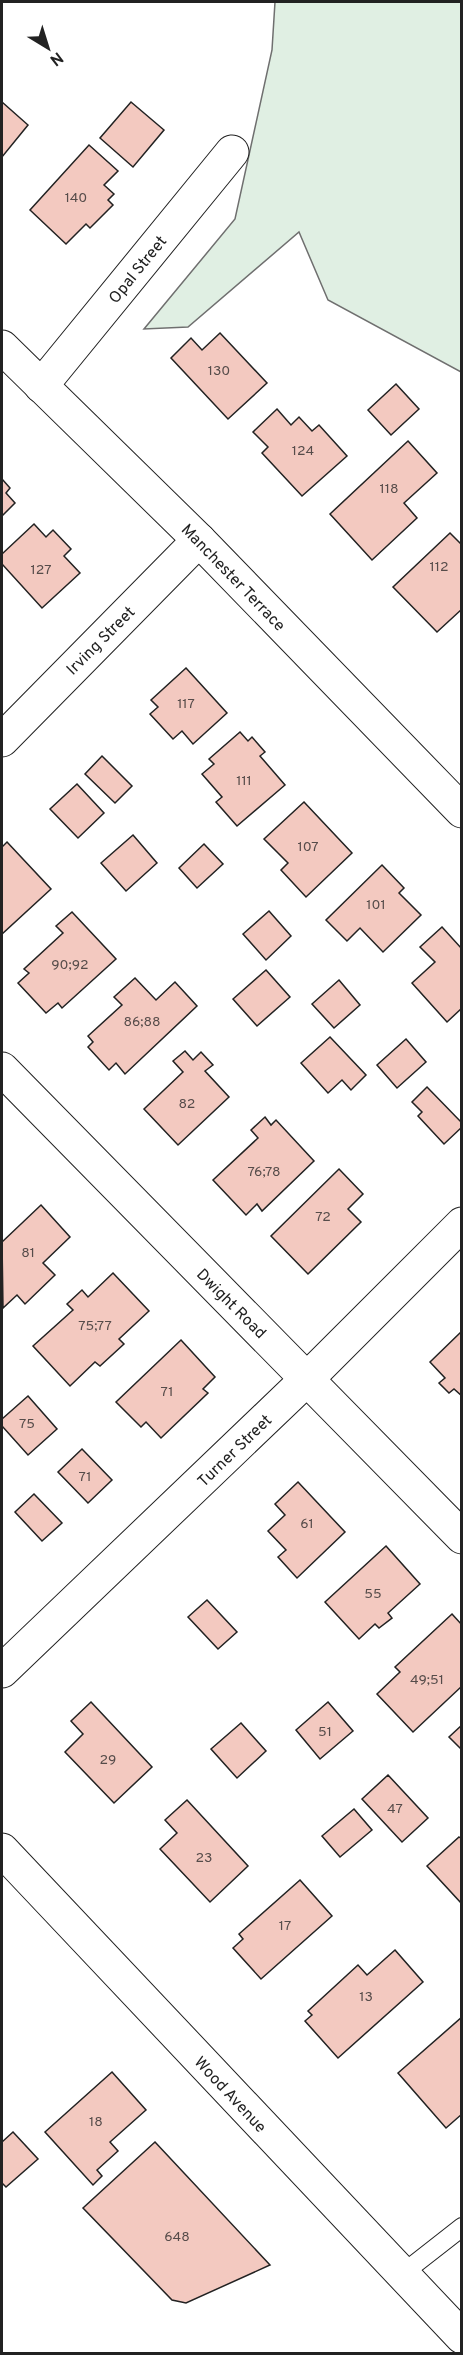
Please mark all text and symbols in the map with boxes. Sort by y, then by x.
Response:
north arrow [18,18,78,78]
text: N [45,47,67,70]
house number: 140 [65,190,87,207]
street label: Opal Street [105,232,172,308]
house number: 130 [208,363,230,380]
house number: 124 [292,443,314,460]
house number: 118 [380,481,399,498]
street label: Manchester Terrace [176,521,289,636]
house number: 112 [429,559,449,576]
house number: 127 [31,562,51,579]
street label: Irving Street [63,603,140,680]
house number: 117 [177,696,195,713]
house number: 111 [236,773,252,790]
house number: 107 [297,839,319,856]
house number: 101 [366,897,386,914]
house number: 90;92 [51,957,89,974]
house number: 86;88 [123,1014,161,1031]
house number: 82 [179,1096,195,1113]
house number: 76;78 [248,1164,281,1181]
house number: 72 [315,1209,331,1226]
house number: 81 [21,1245,35,1262]
street label: Dwight Road [191,1265,270,1344]
house number: 75;77 [78,1318,112,1335]
house number: 71 [161,1384,173,1401]
street label: Turner Street [194,1411,277,1492]
house number: 75 [19,1416,35,1433]
house number: 71 [79,1469,91,1486]
house number: 61 [300,1516,314,1533]
house number: 55 [364,1586,382,1603]
house number: 49;51 [410,1672,444,1689]
house number: 51 [318,1724,332,1741]
house number: 29 [100,1752,116,1769]
house number: 47 [387,1801,403,1818]
house number: 23 [196,1850,213,1867]
house number: 17 [279,1918,291,1935]
house number: 13 [359,1989,373,2006]
street label: Wood Avenue [189,2053,270,2138]
house number: 18 [89,2114,103,2131]
house number: 648 [164,2229,190,2246]

